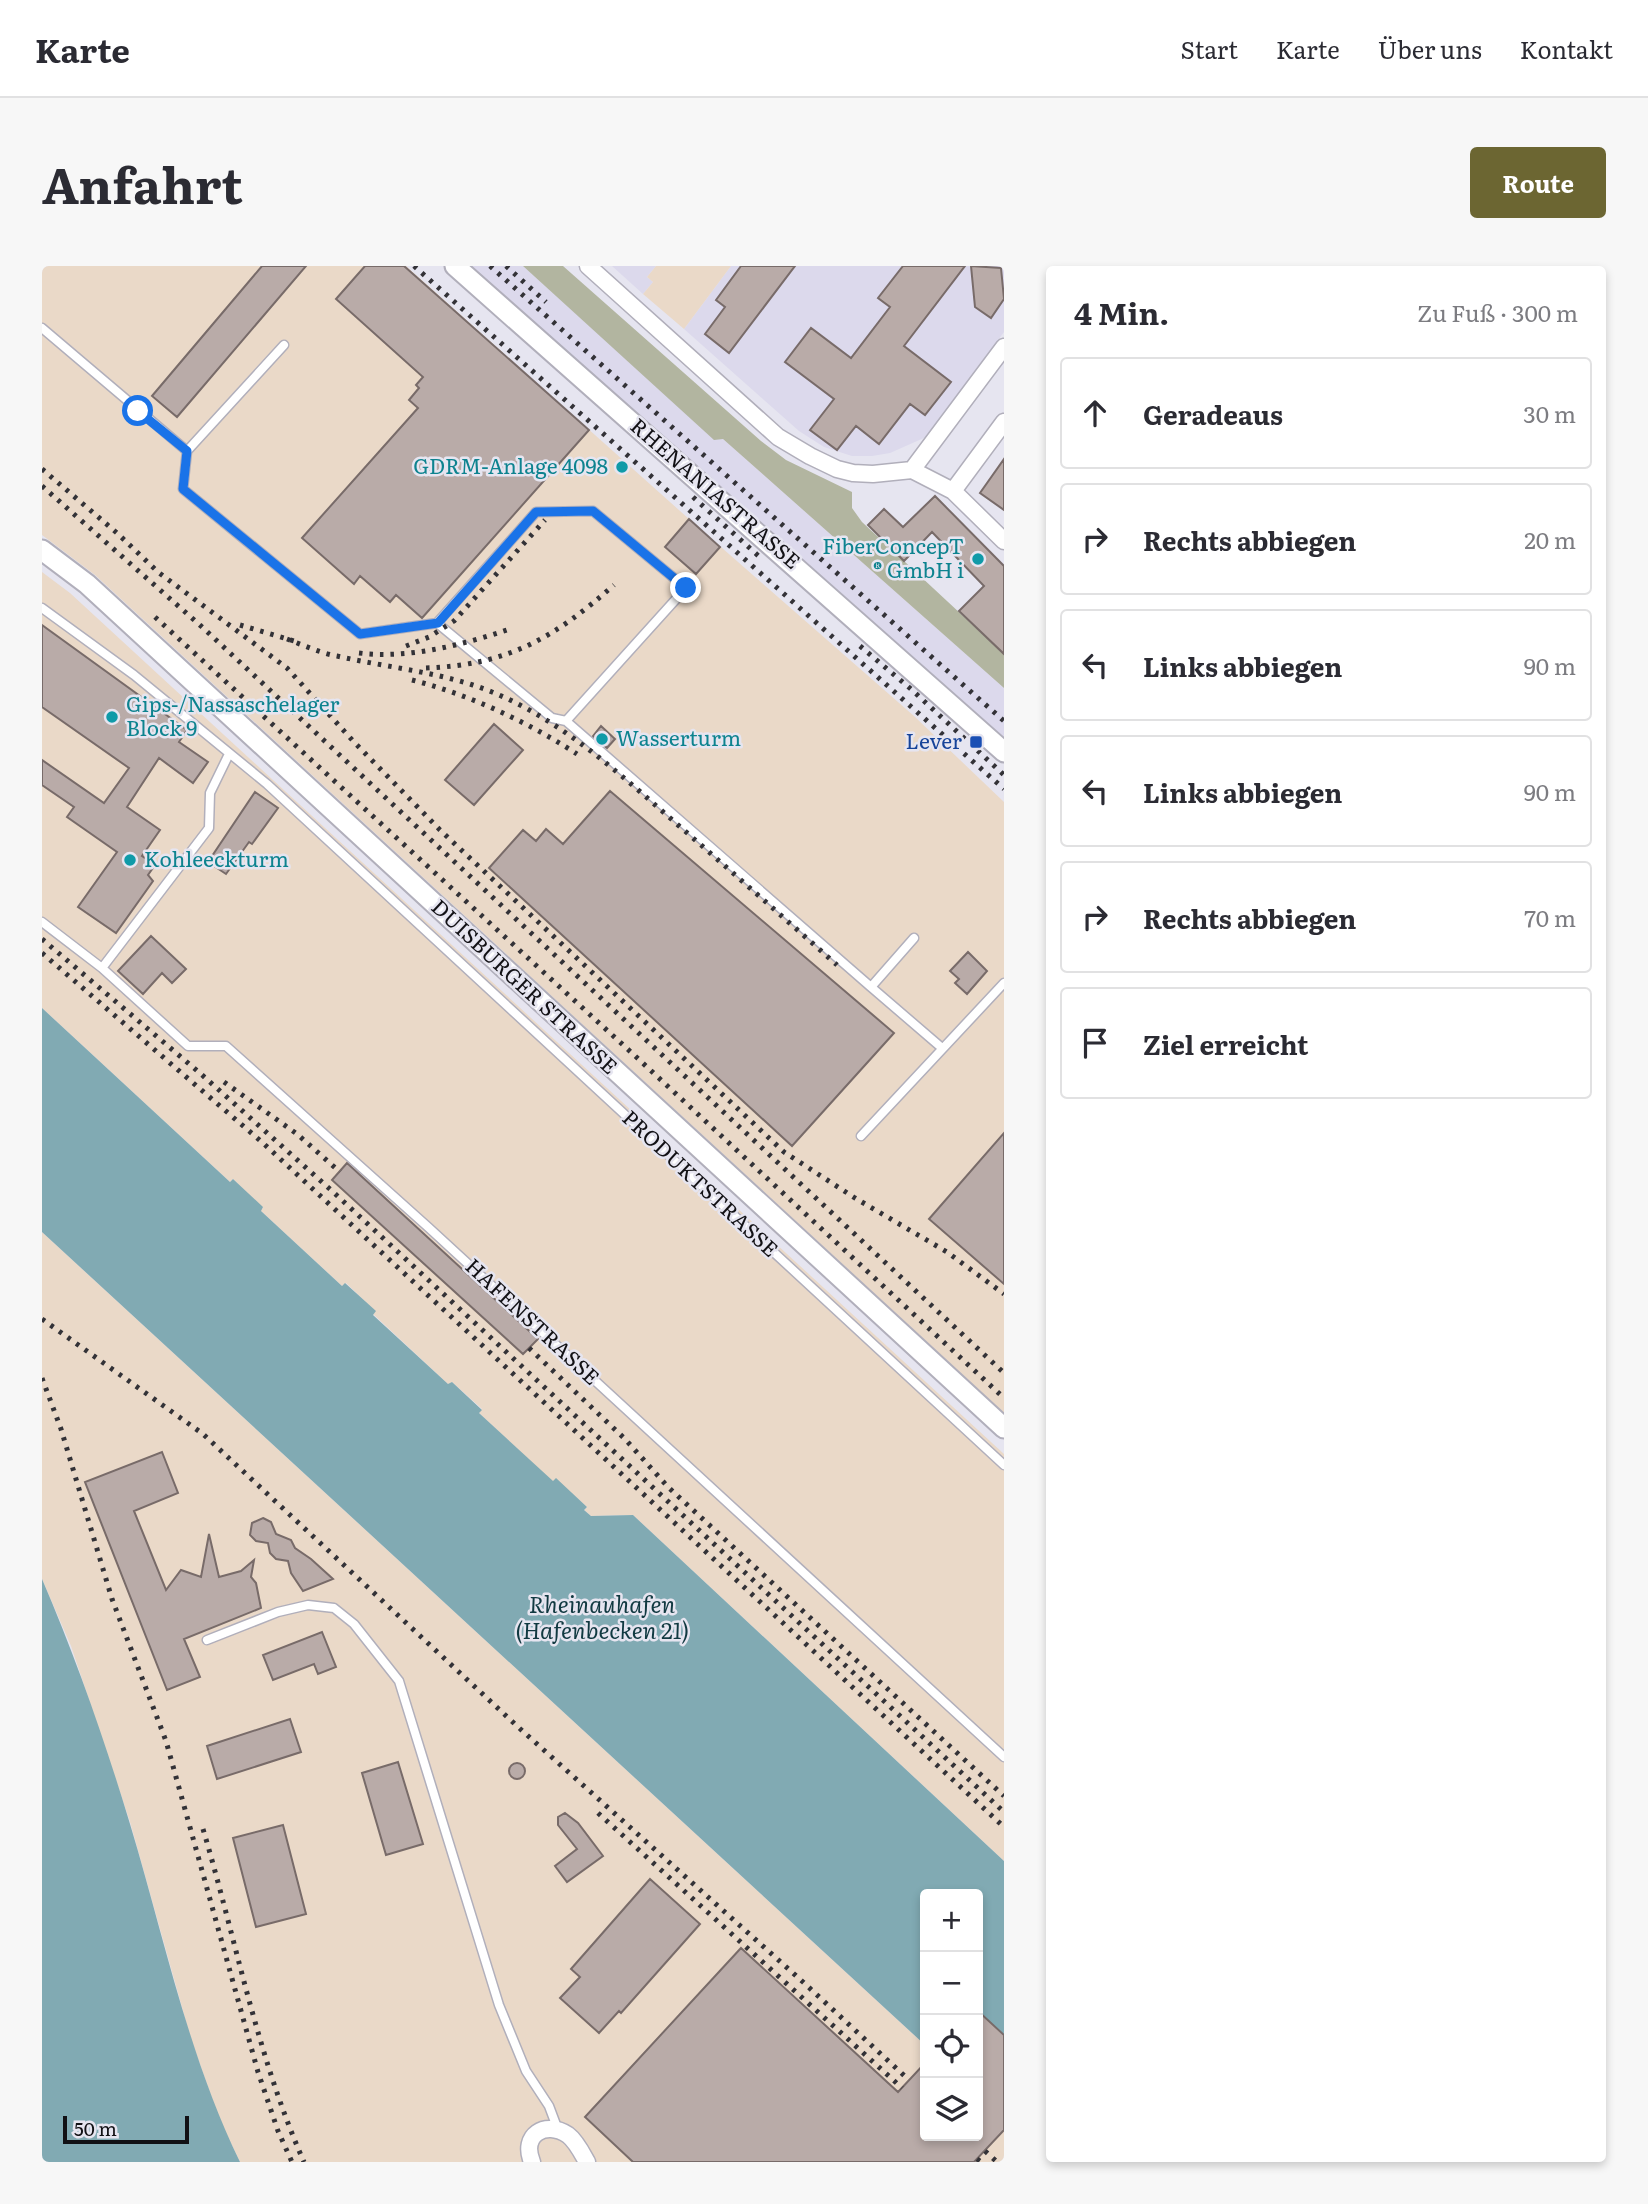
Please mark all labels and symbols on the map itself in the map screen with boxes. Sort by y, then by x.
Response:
route start [122,395,153,426]
street label: RHENANIASTRASSE [625,409,809,575]
place label: GDRM-Anlage 4098 [413,449,608,480]
marker: GDRM-Anlage 4098 [614,459,630,475]
place label: FiberConcepT ® GmbH i [822,529,964,584]
marker: FiberConcepT ® GmbH i [970,551,986,567]
route end [670,572,701,603]
place label: Gips-/Nassaschelager Block 9 [126,687,340,742]
marker: Gips-/Nassaschelager Block 9 [104,709,120,725]
place label: Wasserturm [616,721,741,752]
place label: Lever [906,724,962,755]
marker: Wasserturm [594,731,610,747]
marker: Lever [968,734,984,750]
place label: Kohleeckturm [144,842,289,873]
marker: Kohleeckturm [122,852,138,868]
street label: DUISBURGER STRASSE [426,890,626,1080]
street label: PRODUKTSTRASSE [617,1101,787,1263]
street label: HAFENSTRASSE [460,1250,608,1391]
water label: Rheinauhafen (Hafenbecken 21) [515,1586,689,1646]
scale bar [63,2113,189,2145]

